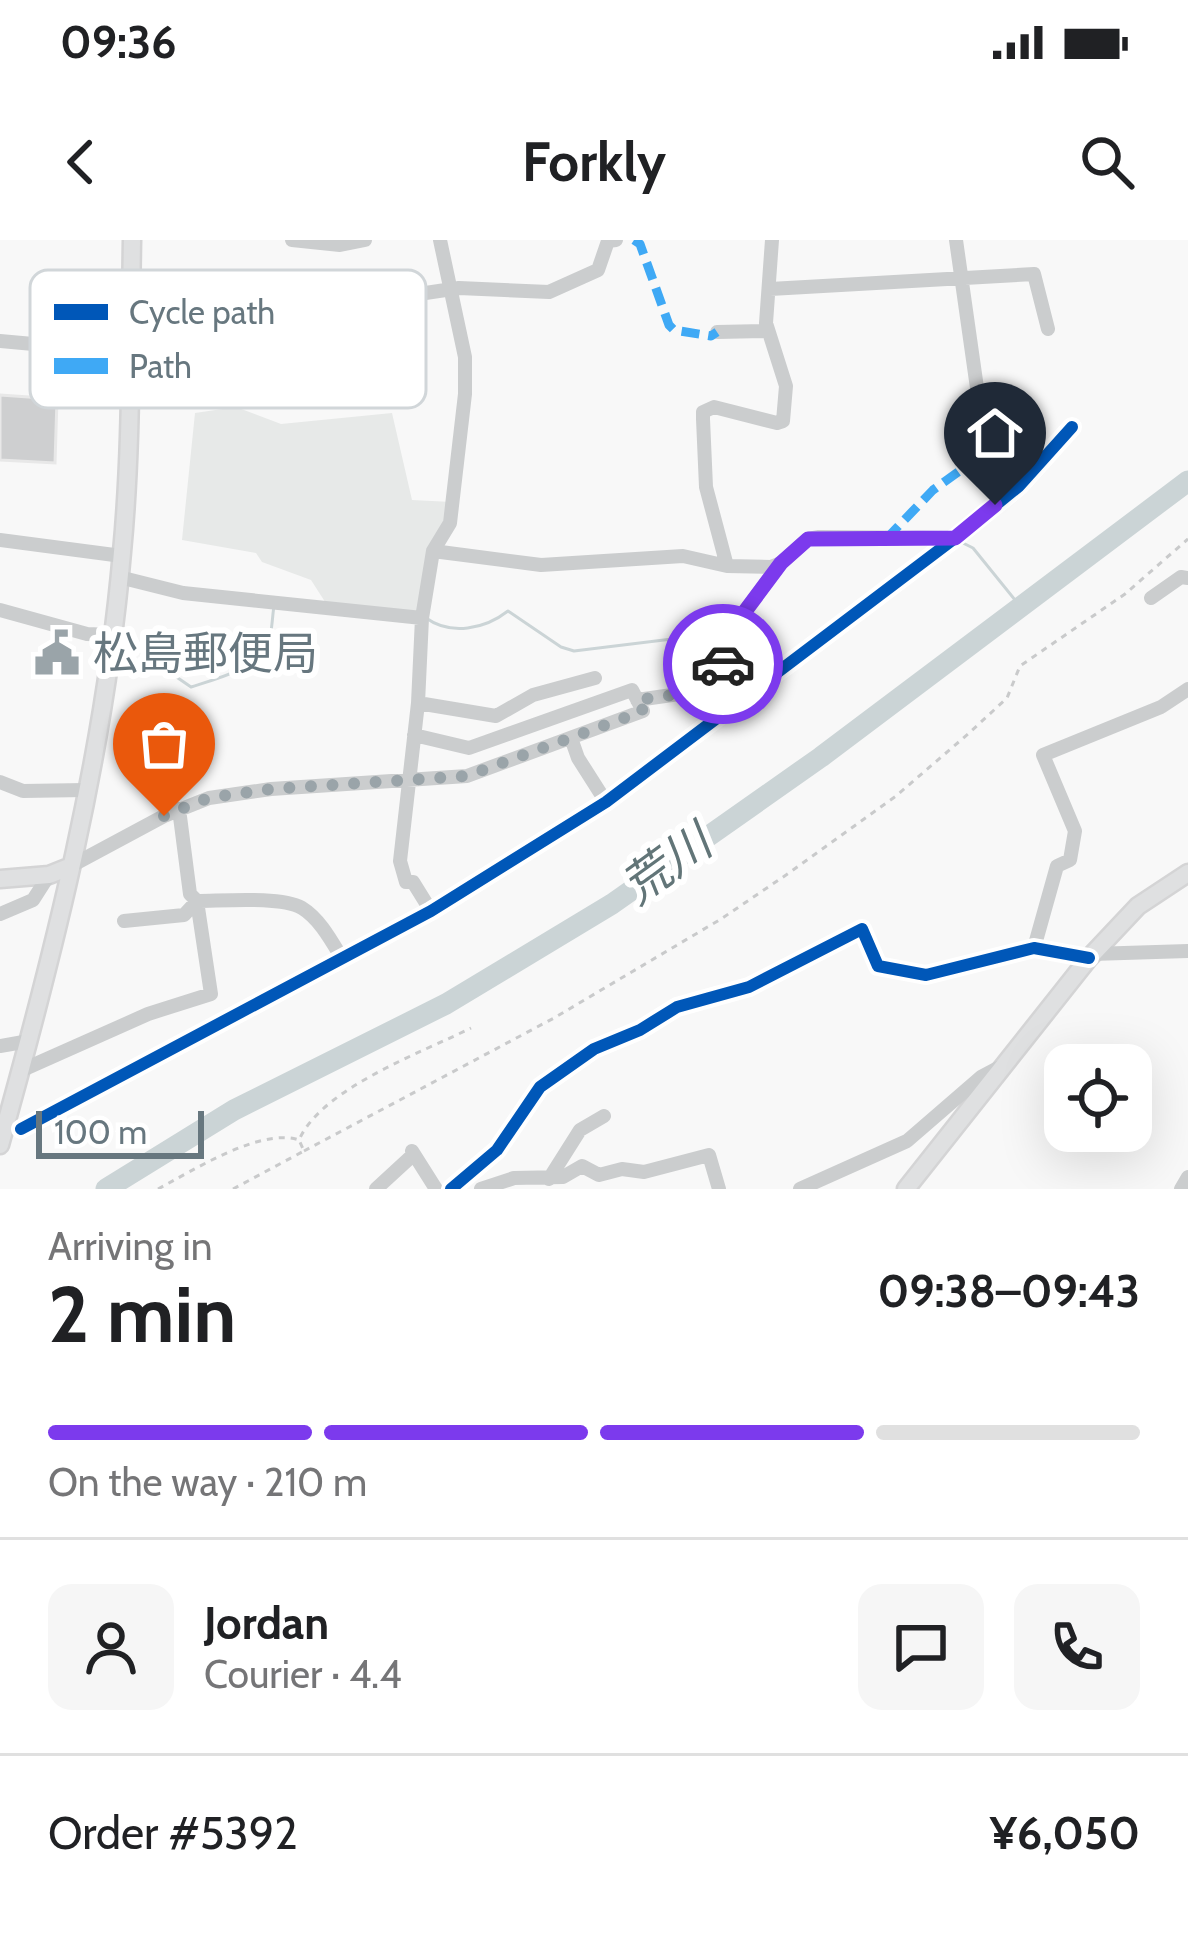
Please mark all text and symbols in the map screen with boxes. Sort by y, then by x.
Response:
text: 09:36 [60,15,177,69]
icon: back [48,129,114,195]
text: Forkly [522,129,666,195]
icon: search [1074,129,1140,195]
legend [30,270,426,408]
text: Cycle path [129,292,275,332]
text: Path [129,346,192,386]
pin [944,382,1046,505]
icon: home [962,400,1028,466]
courier [663,604,783,724]
place label: 松島郵便局 [93,626,318,680]
public building icon: 松島郵便局 [32,628,82,678]
icon: car [690,631,756,697]
pin [113,693,215,816]
icon: bag [131,711,197,777]
water label: 荒川 [610,809,726,916]
map controls [1044,1044,1152,1152]
button: locate [1044,1044,1152,1152]
scale bar [36,1105,204,1158]
text: 100 m [54,1112,147,1152]
text: Arriving in [48,1222,212,1270]
text: 09:38–09:43 [877,1264,1140,1318]
text: 2 min [48,1267,236,1362]
text: On the way · 210 m [48,1458,367,1506]
button: person [48,1584,174,1710]
button: chat [858,1584,984,1710]
button: phone [1014,1584,1140,1710]
text: Jordan [204,1596,329,1650]
text: Courier · 4.4 [204,1650,402,1698]
text: Order #5392 [48,1806,298,1860]
text: ¥6,050 [990,1806,1140,1860]

